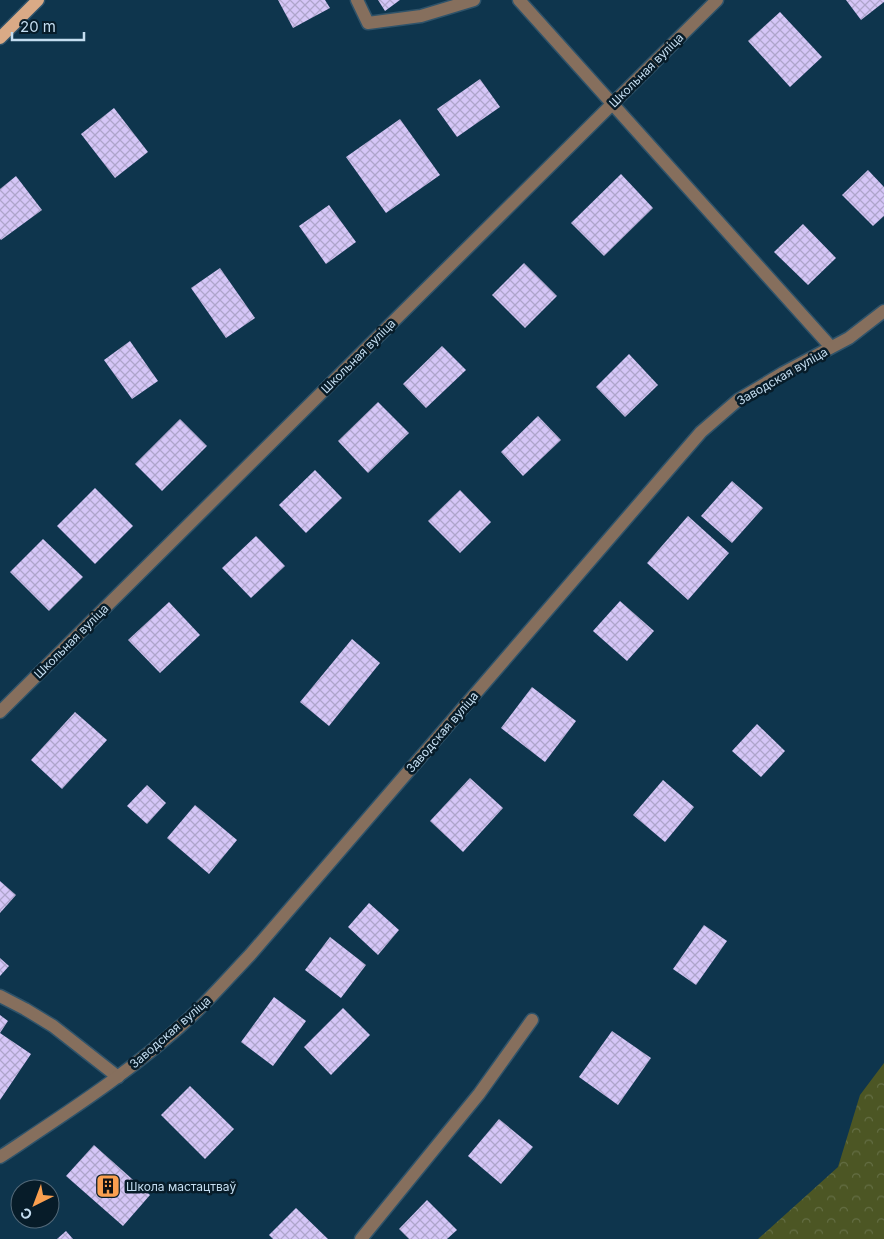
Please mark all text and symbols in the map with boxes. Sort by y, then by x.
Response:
scale bar [12,10,85,42]
text: 20 m [20,17,56,36]
street label: Школьная вуліца [606,30,686,110]
street label: Школьная вуліца [318,316,398,396]
street label: Заводская вуліца [734,344,830,408]
street label: Школьная вуліца [31,601,111,681]
street label: Заводская вуліца [403,688,481,776]
street label: Заводская вуліца [126,993,214,1071]
building icon: Школа мастацтваў [95,1173,121,1199]
north arrow [10,1179,60,1229]
place label: Школа мастацтваў [126,1179,236,1194]
text: С [16,1204,36,1224]

